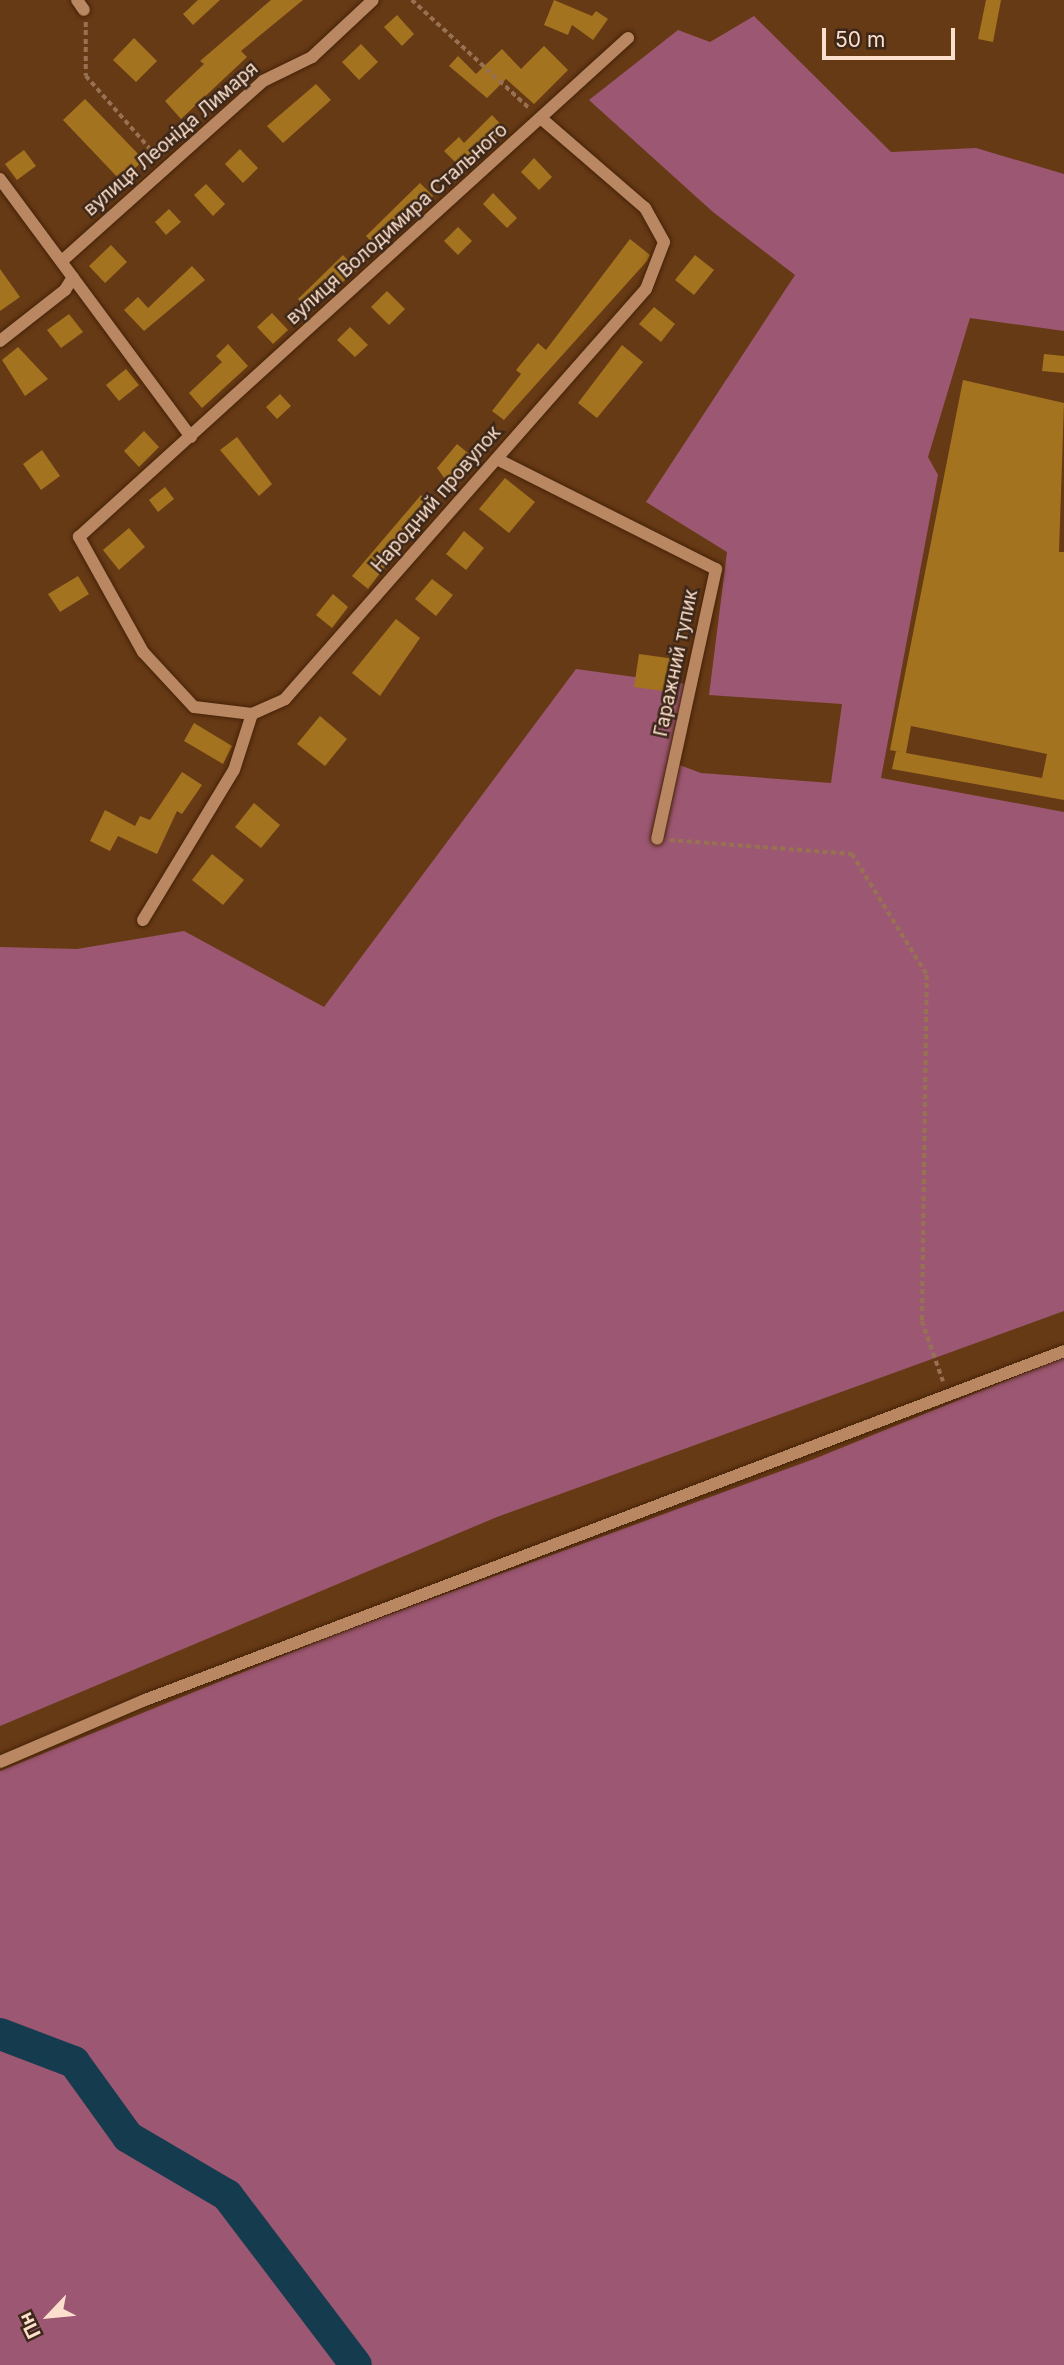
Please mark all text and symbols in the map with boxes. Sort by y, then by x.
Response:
scale bar [826,14,959,58]
text: 50 m [835,27,885,52]
street label: вулиця Леоніда Лимаря [79,57,263,221]
street label: вулиця Володимира Стального [282,119,512,329]
street label: Народний провулок [366,421,506,577]
street label: Гаражний тупик [649,587,703,739]
north arrow [14,2281,84,2351]
text: Пн [14,2309,46,2342]

